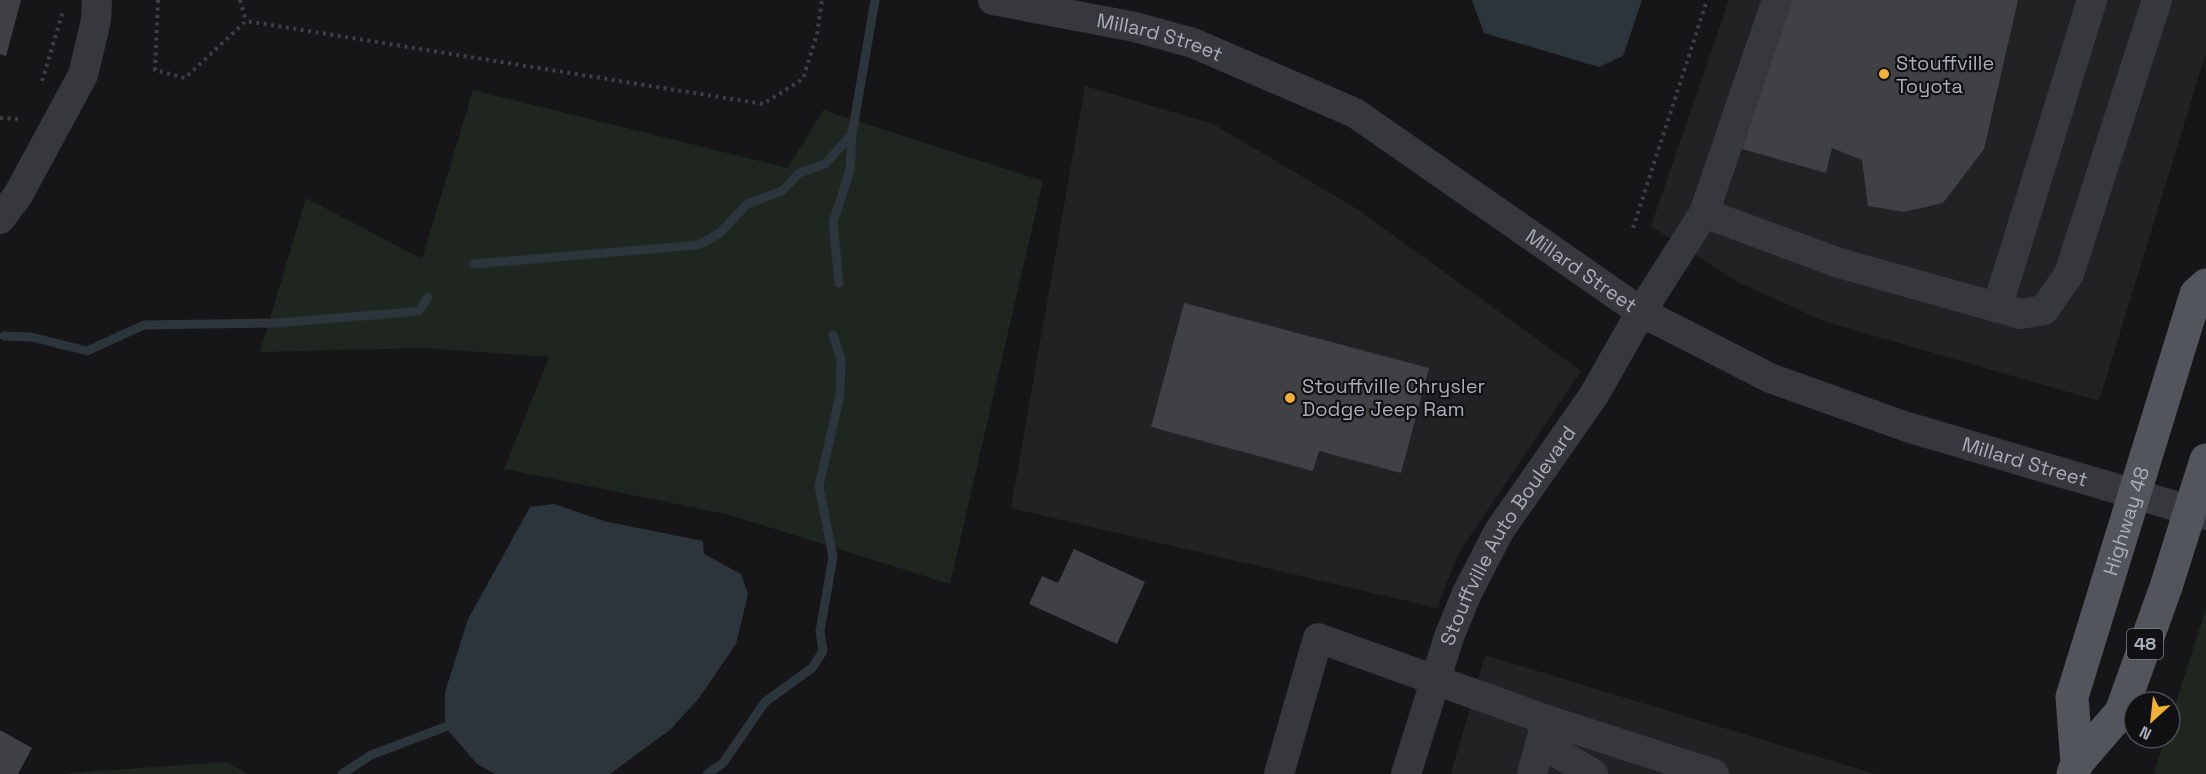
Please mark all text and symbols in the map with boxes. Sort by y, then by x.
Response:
street label: Millard Street [1095,7,1227,67]
place label: Stouffville Toyota [1896,50,1994,99]
marker: Stouffville Toyota [1877,67,1891,81]
street label: Millard Street [1521,223,1642,318]
place label: Stouffville Chrysler Dodge Jeep Ram [1302,373,1485,422]
marker: Stouffville Chrysler Dodge Jeep Ram [1283,391,1297,405]
street label: Stouffville Auto Boulevard [1434,421,1581,648]
street label: Millard Street [1959,431,2091,493]
street label: Highway 48 [2097,463,2155,579]
road number: 48 [2127,629,2163,659]
north arrow [2122,690,2182,750]
text: N [2136,721,2155,745]

